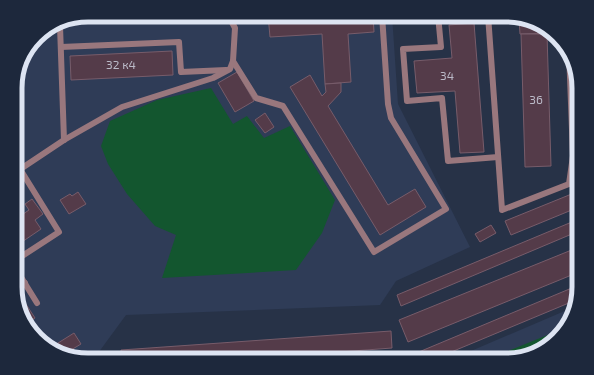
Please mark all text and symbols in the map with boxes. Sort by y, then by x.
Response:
house number: 32 к4 [106,57,136,71]
house number: 34 [440,68,454,82]
house number: 36 [529,92,543,106]

